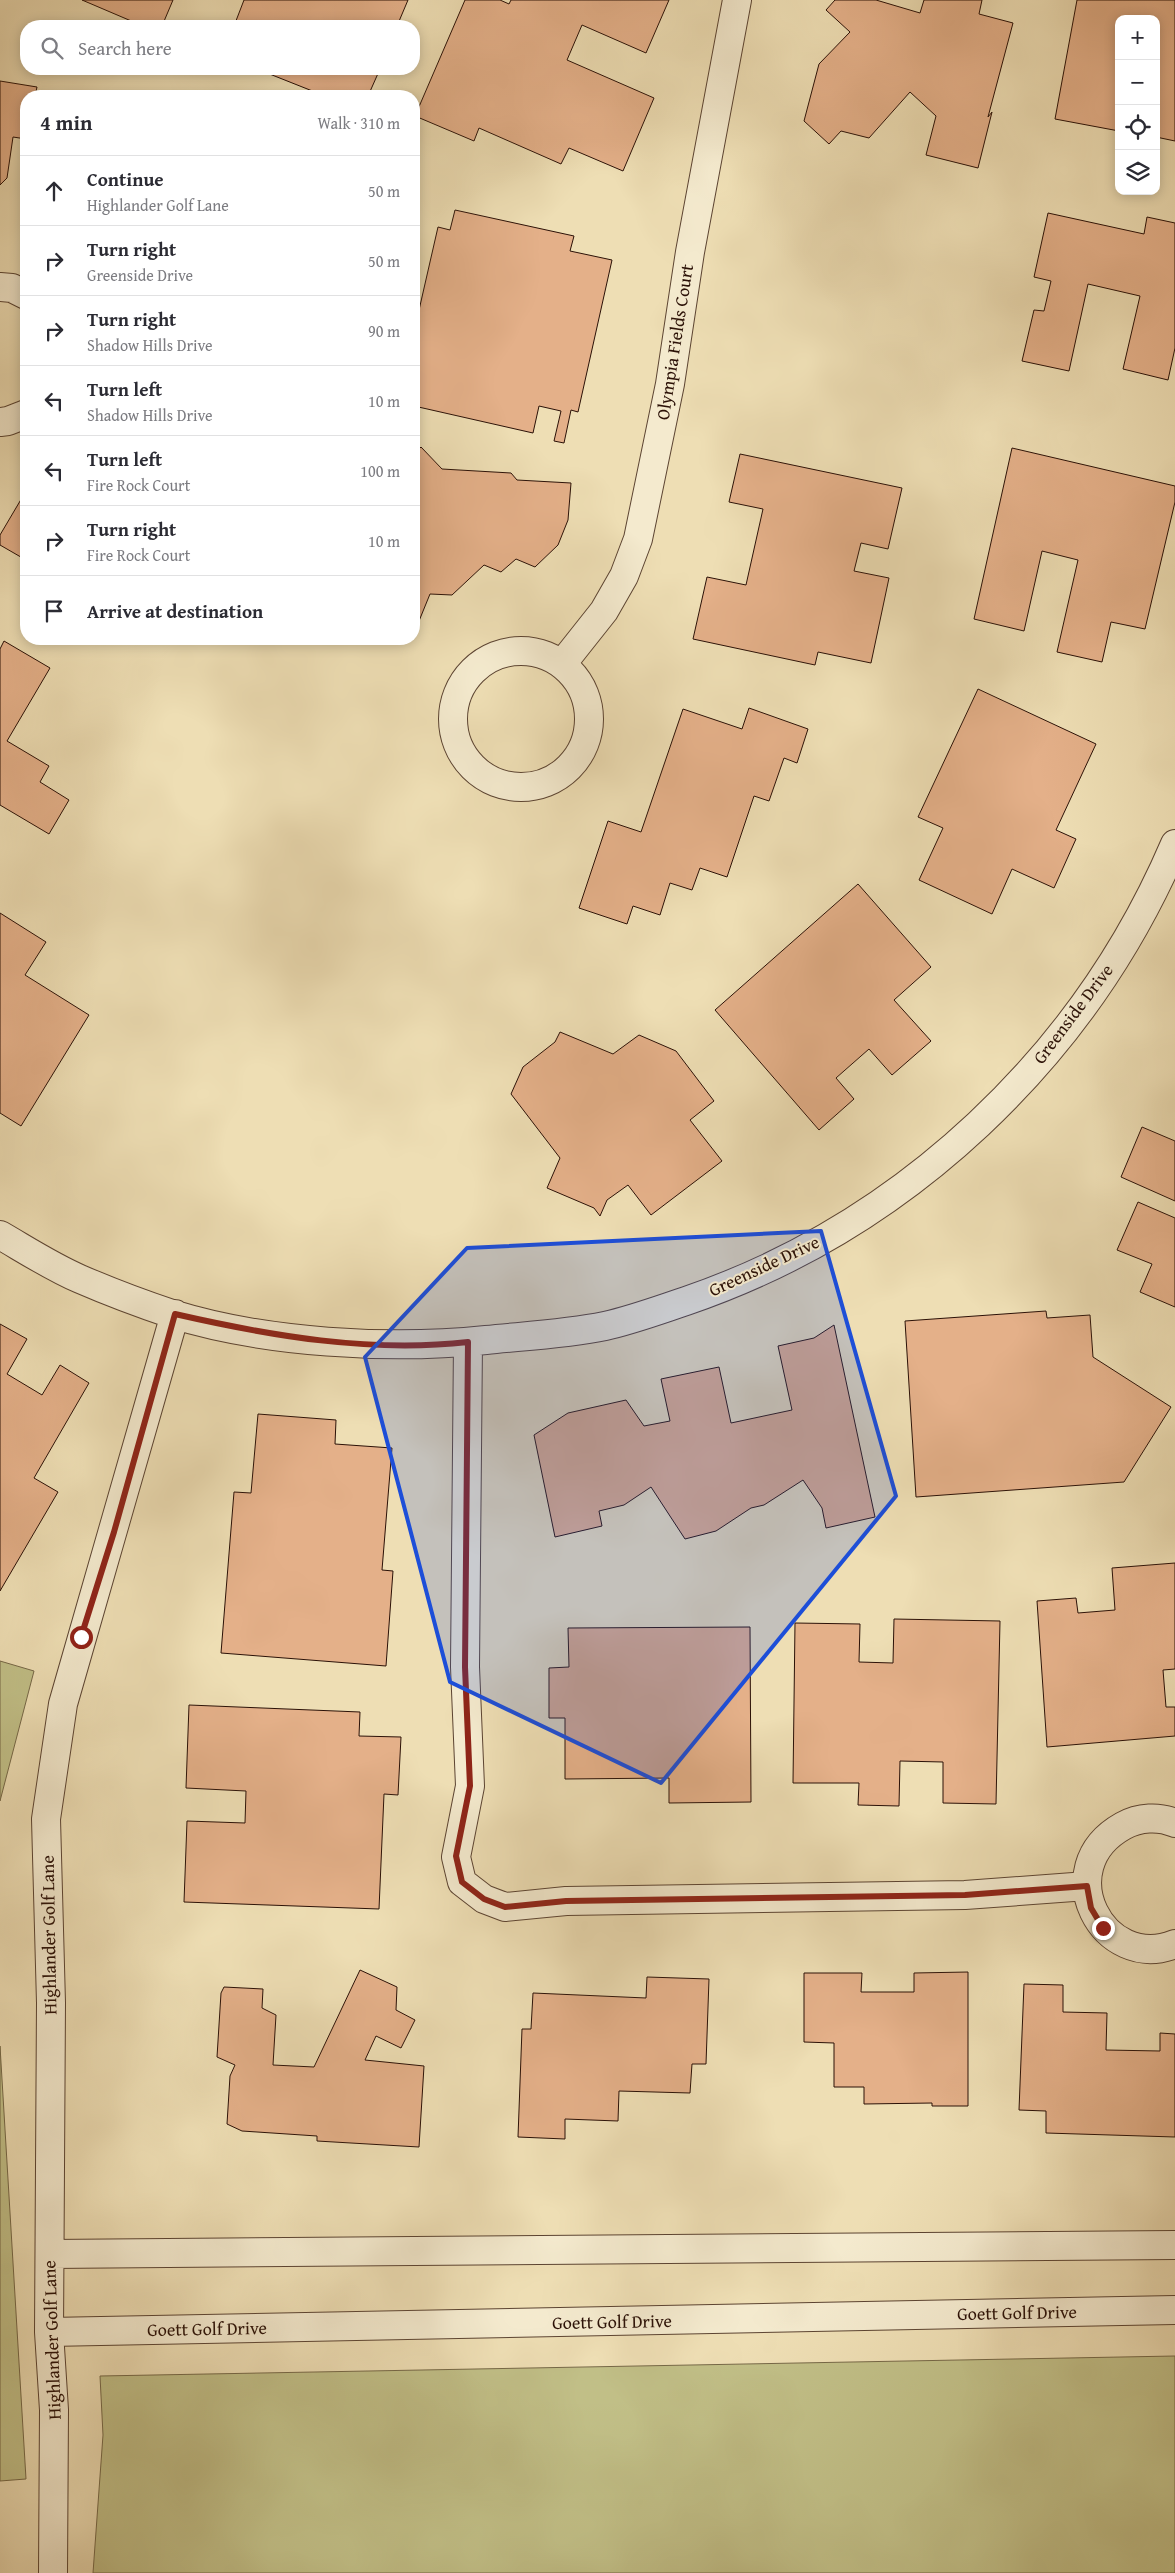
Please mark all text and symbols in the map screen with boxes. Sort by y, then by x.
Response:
map controls [1115,15,1160,195]
button: + [1115,15,1160,60]
search box [20,20,420,75]
icon: search [38,34,66,62]
text: Search here [78,34,172,62]
button: − [1115,60,1160,105]
button: locate [1115,105,1160,150]
text: 4 min [40,107,92,138]
text: Walk · 310 m [317,111,400,135]
button: layers [1115,150,1160,195]
text: Continue [87,165,164,193]
icon: ahead [40,177,68,205]
text: 50 m [368,179,400,203]
text: Highlander Golf Lane [87,193,229,217]
text: Turn right [87,235,176,263]
icon: right [40,247,68,275]
text: 50 m [368,249,400,273]
street label: Olympia Fields Court [649,261,700,422]
text: Greenside Drive [87,263,193,287]
text: Turn right [87,305,176,333]
icon: right [40,317,68,345]
text: 90 m [368,319,400,343]
text: Shadow Hills Drive [87,333,213,357]
text: Turn left [87,375,162,403]
icon: left [40,387,68,415]
text: 10 m [368,389,400,413]
text: Shadow Hills Drive [87,403,213,427]
text: Turn left [87,445,162,473]
icon: left [40,457,68,485]
text: 100 m [360,459,400,483]
text: Fire Rock Court [87,473,190,497]
text: Turn right [87,515,176,543]
icon: right [40,527,68,555]
text: 10 m [368,529,400,553]
text: Fire Rock Court [87,543,190,567]
icon: arrive [40,597,68,625]
text: Arrive at destination [87,597,263,625]
street label: Greenside Drive [1026,958,1119,1069]
street label: Greenside Drive [704,1228,824,1303]
route start [70,1626,93,1649]
street label: Highlander Golf Lane [34,1855,63,2015]
route end [1092,1917,1115,1940]
street label: Highlander Golf Lane [35,2260,68,2420]
street label: Goett Golf Drive [957,2298,1077,2327]
street label: Goett Golf Drive [552,2307,672,2336]
street label: Goett Golf Drive [147,2314,267,2343]

